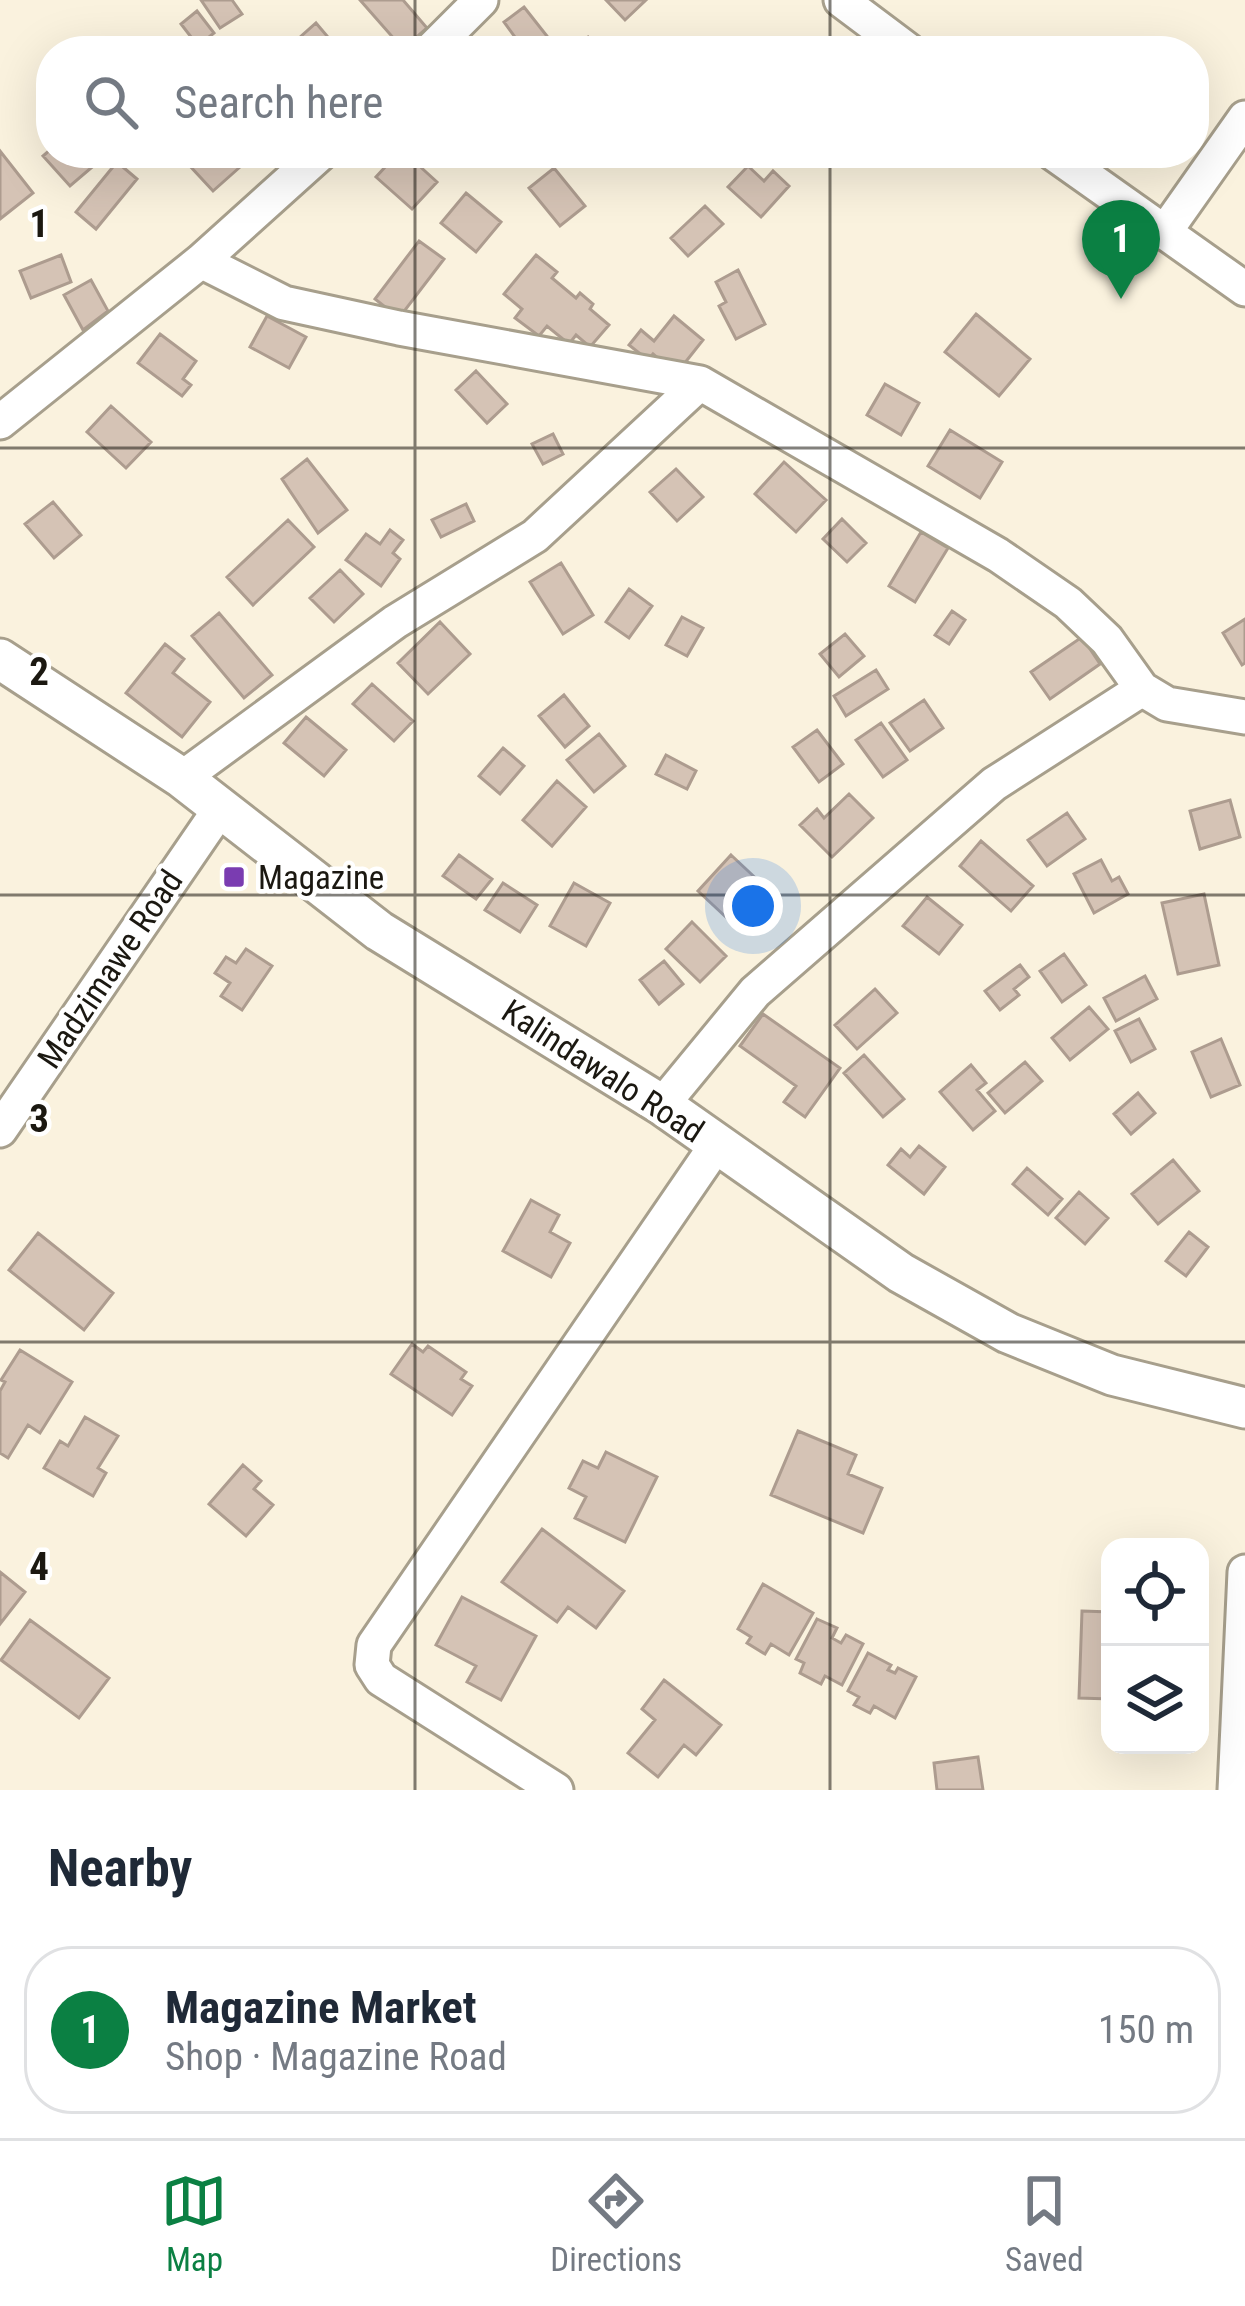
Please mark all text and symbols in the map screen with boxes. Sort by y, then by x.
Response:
search box [36,36,1209,168]
icon: search [78,69,144,135]
text: Search here [174,76,383,129]
pin: 1 [1082,200,1160,299]
text: 1 [29,201,49,247]
text: 2 [29,649,49,695]
place label: Magazine [258,858,384,897]
street label: Madzimawe Road [29,863,191,1075]
marker: Magazine [221,864,247,890]
your location [723,876,783,936]
street label: Kalindawalo Road [495,991,711,1151]
text: 3 [29,1096,49,1142]
map controls [1101,1538,1209,1754]
button: locate [1101,1538,1209,1646]
text: 4 [29,1544,49,1590]
button: layers [1101,1646,1209,1754]
text: Nearby [48,1839,192,1898]
text: Magazine Market [165,1981,477,2034]
text: 1 [80,2007,100,2053]
text: 150 m [1098,2007,1194,2053]
text: Shop · Magazine Road [165,2034,507,2080]
tab: Map [161,2168,227,2279]
tab: Directions [550,2168,682,2279]
tab: Saved [1005,2168,1084,2279]

